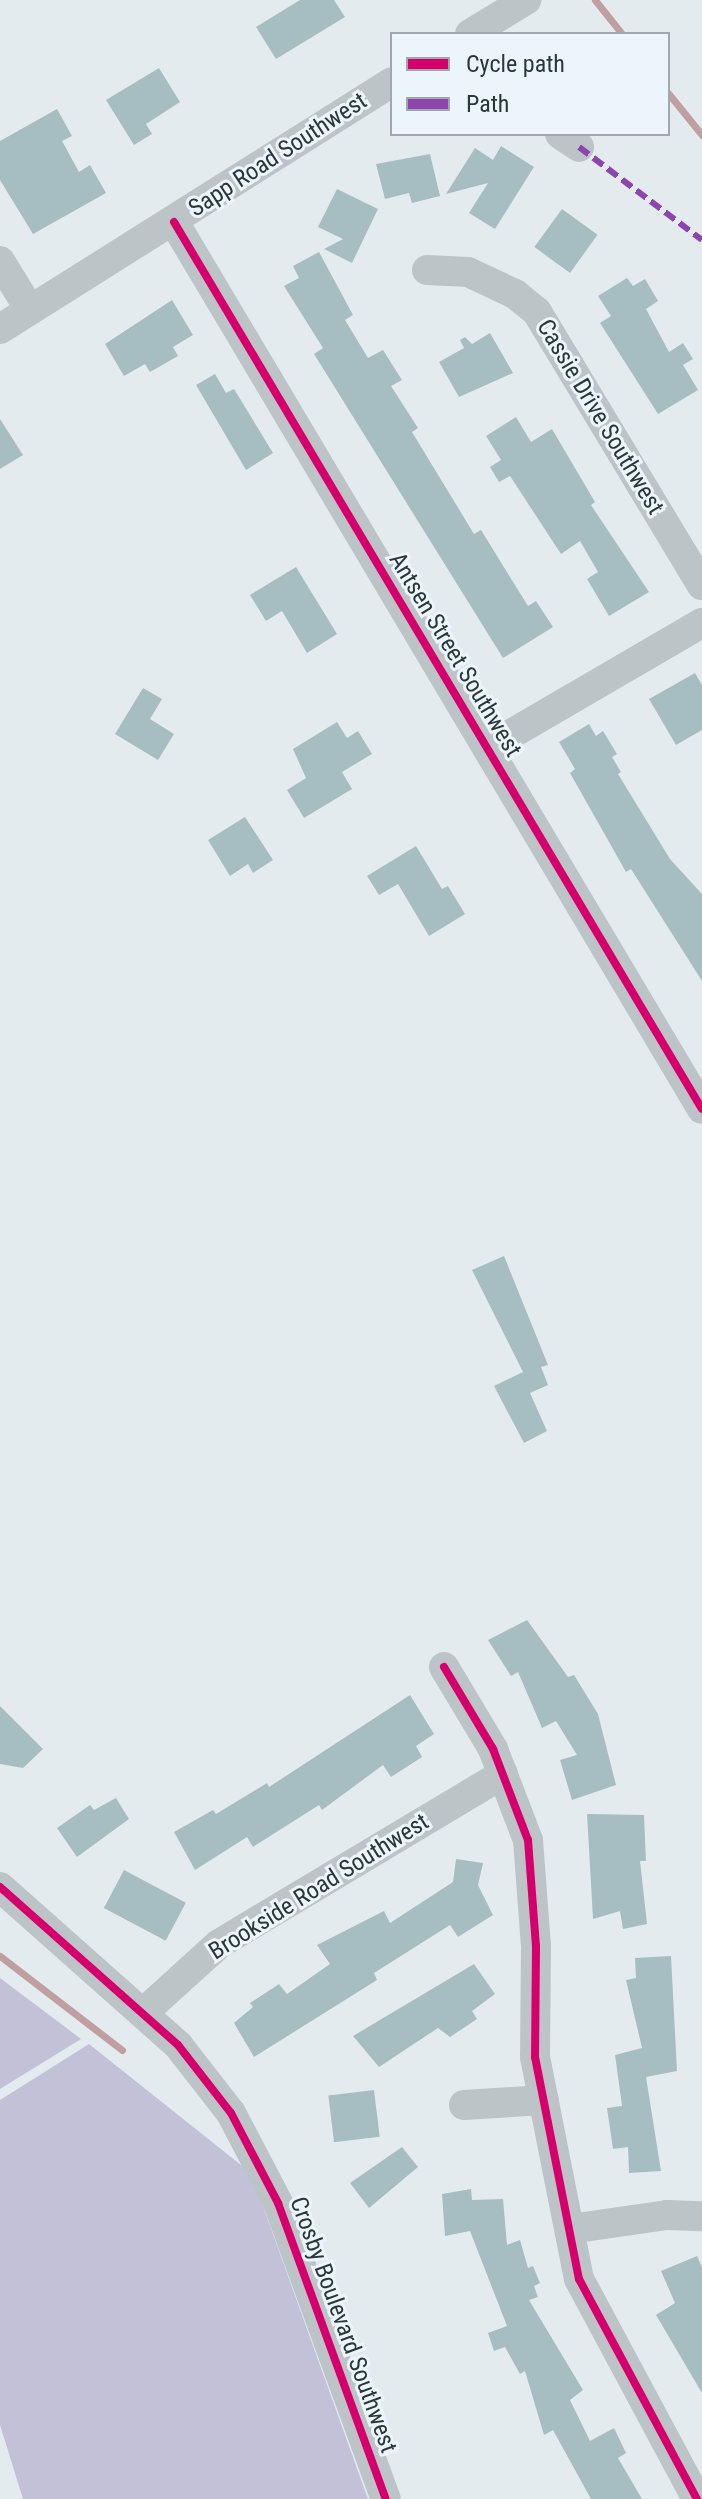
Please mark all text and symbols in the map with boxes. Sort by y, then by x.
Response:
legend [390,32,670,136]
text: Cycle path [466,50,565,78]
street label: Sapp Road Southwest [184,87,372,223]
text: Path [466,90,509,118]
street label: Cassie Drive Southwest [530,314,670,520]
street label: Antsen Street Southwest [383,548,527,762]
street label: Brookside Road Southwest [204,1808,434,1966]
street label: Crosby Boulevard Southwest [283,2193,403,2457]

